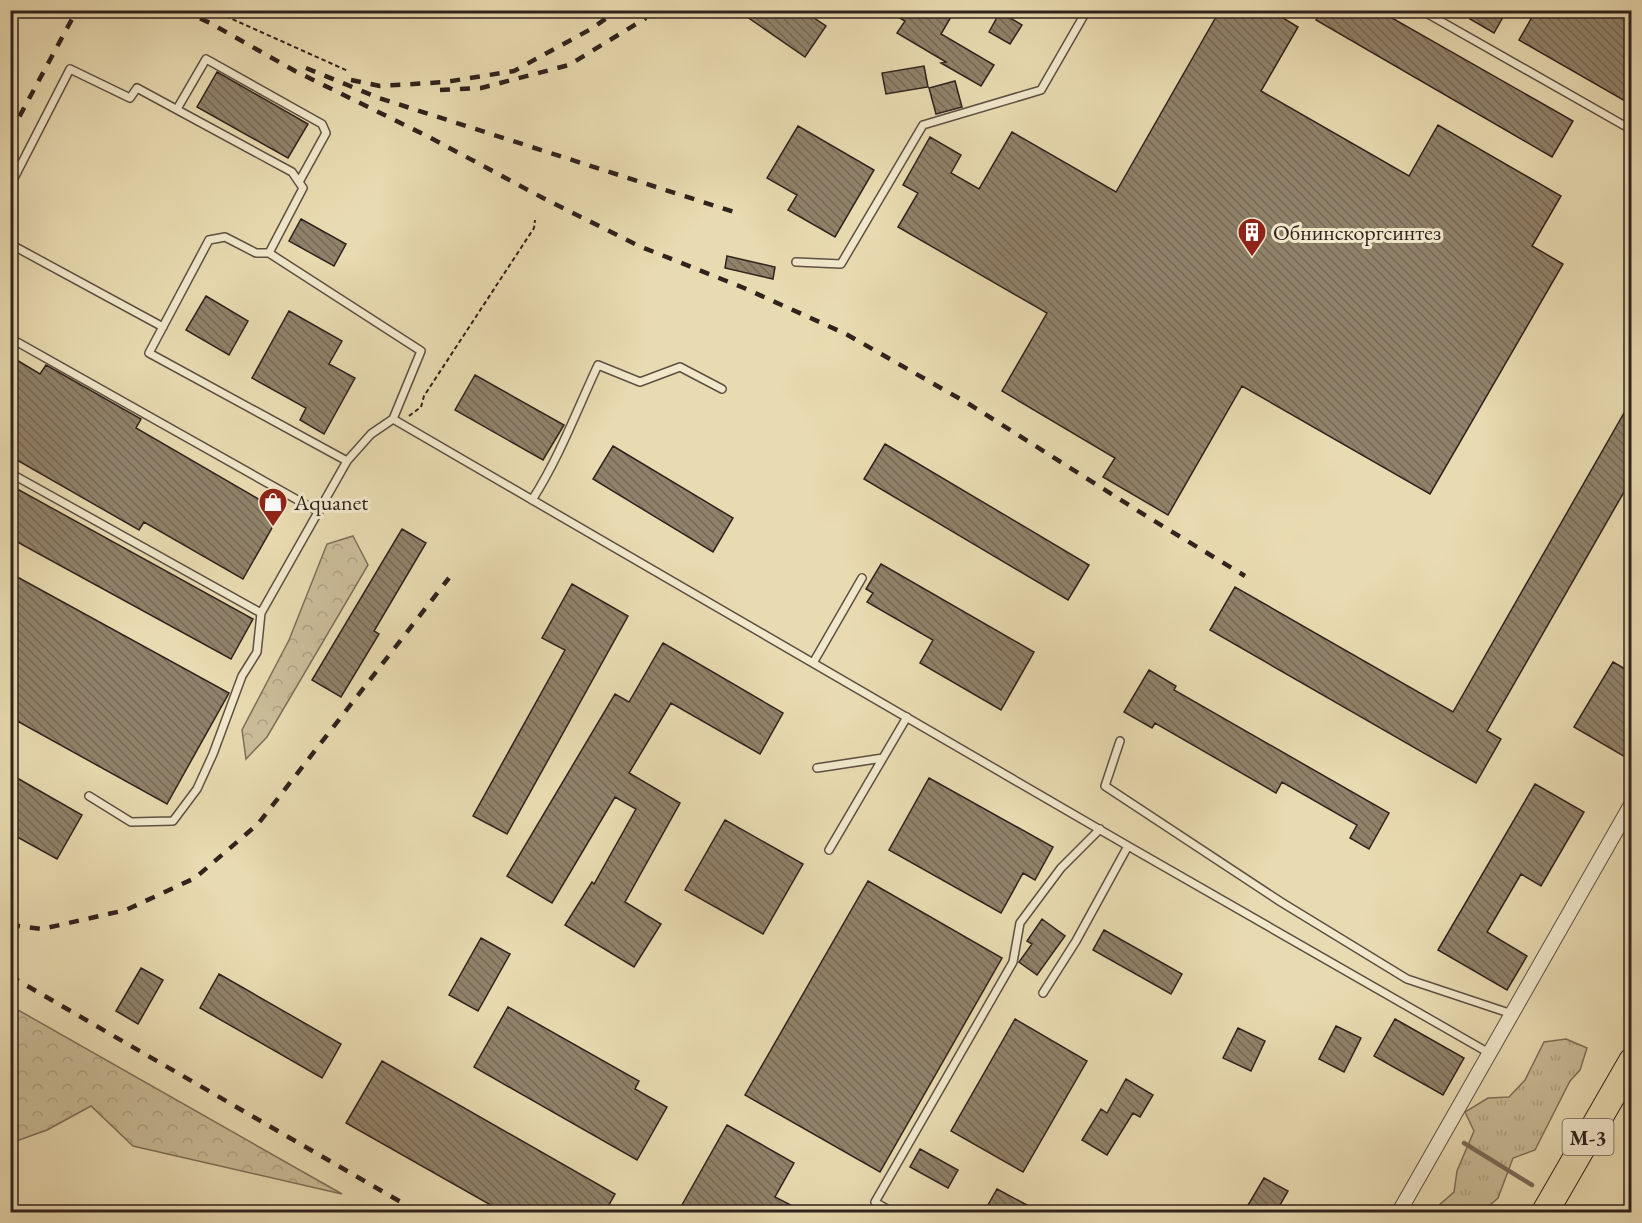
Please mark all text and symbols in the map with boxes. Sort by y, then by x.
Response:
building icon: Обнинскоргсинтез [1236,216,1268,258]
place label: Обнинскоргсинтез [1273,218,1441,247]
shop icon: Aquanet [257,486,289,528]
place label: Aquanet [293,488,368,517]
road number: М-3 [1562,1119,1614,1155]

